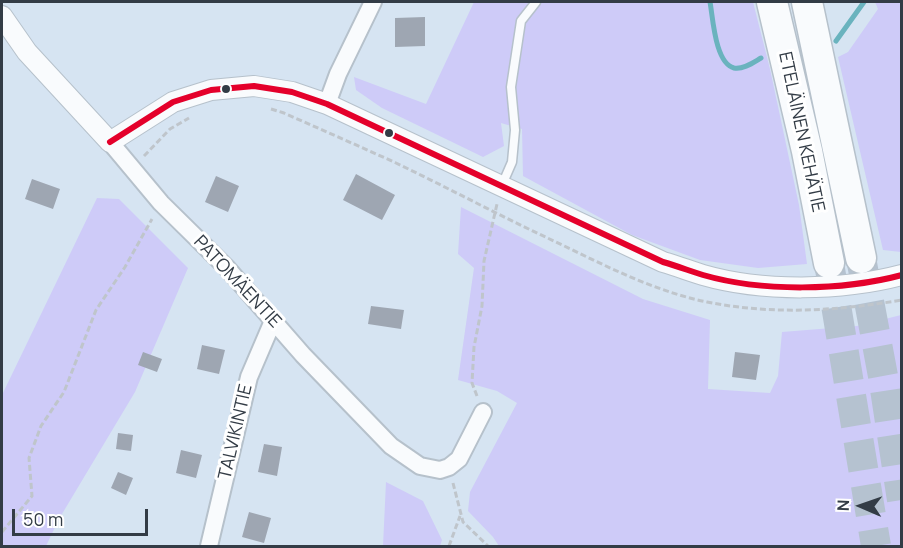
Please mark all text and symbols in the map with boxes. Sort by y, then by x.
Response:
street label: ETELÄINEN KEHÄTIE [773,50,829,214]
unlabelled marker [220,83,232,95]
unlabelled marker [383,127,395,139]
street label: PATOMÄENTIE [189,231,285,333]
street label: TALVIKINTIE [215,382,257,482]
north arrow [831,476,891,536]
scale bar [15,497,152,535]
text: N [832,499,854,512]
text: 50 m [23,507,63,531]

